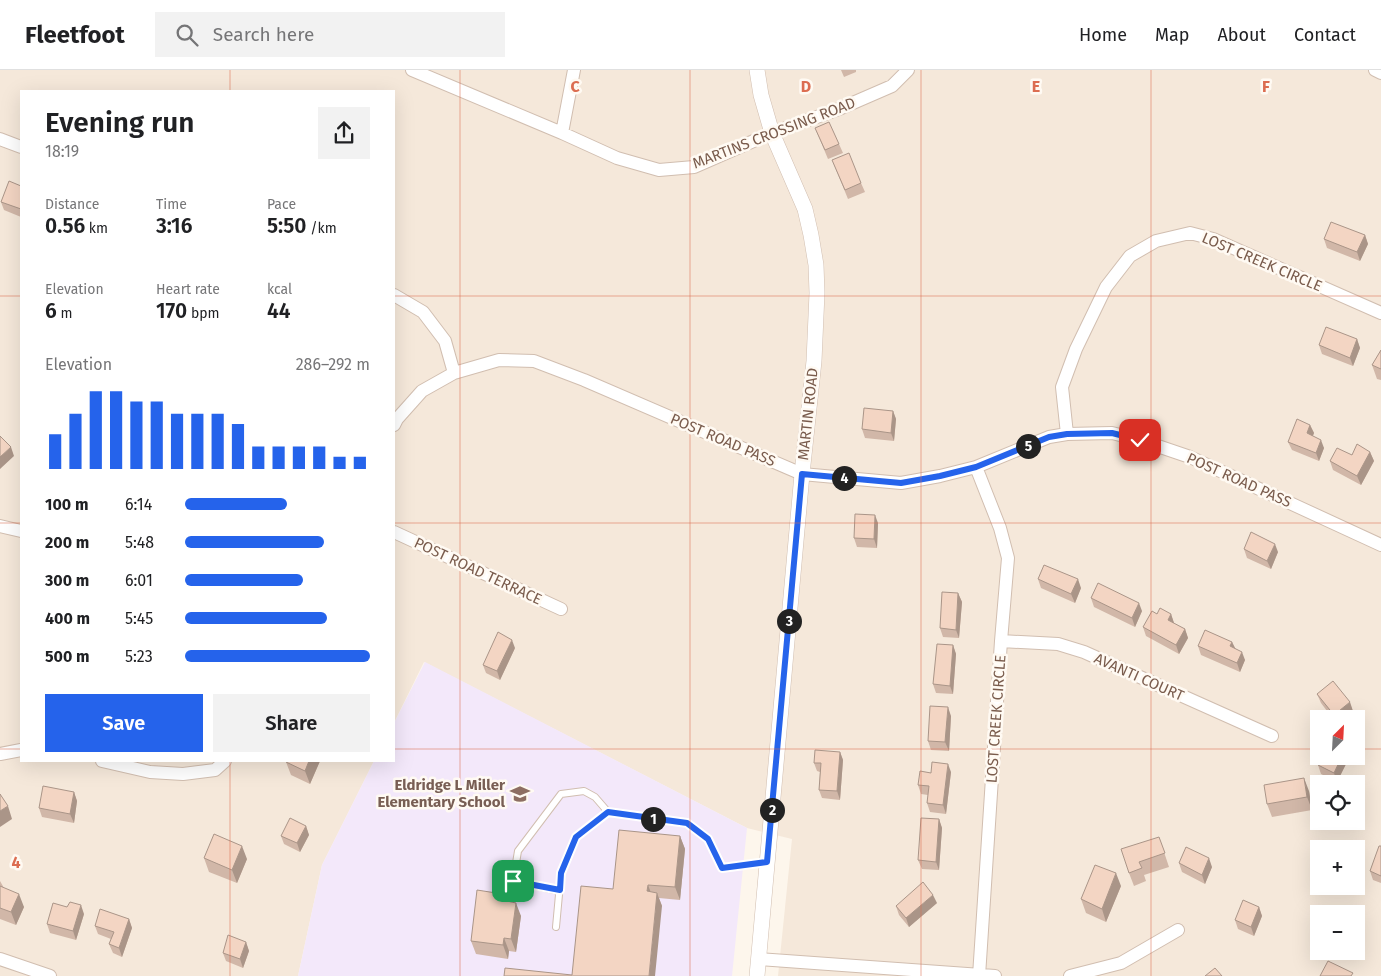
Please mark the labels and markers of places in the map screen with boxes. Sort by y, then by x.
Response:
pin [1119,419,1161,461]
pin: 5 [1016,434,1040,458]
pin: 4 [832,466,856,490]
pin: 3 [776,608,802,634]
place label: Eldridge L Miller Elementary School [377,776,506,811]
school or university icon: Eldridge L Miller Elementary School [509,783,531,805]
pin: 2 [760,798,784,822]
pin: 1 [640,806,666,832]
pin [492,860,534,902]

